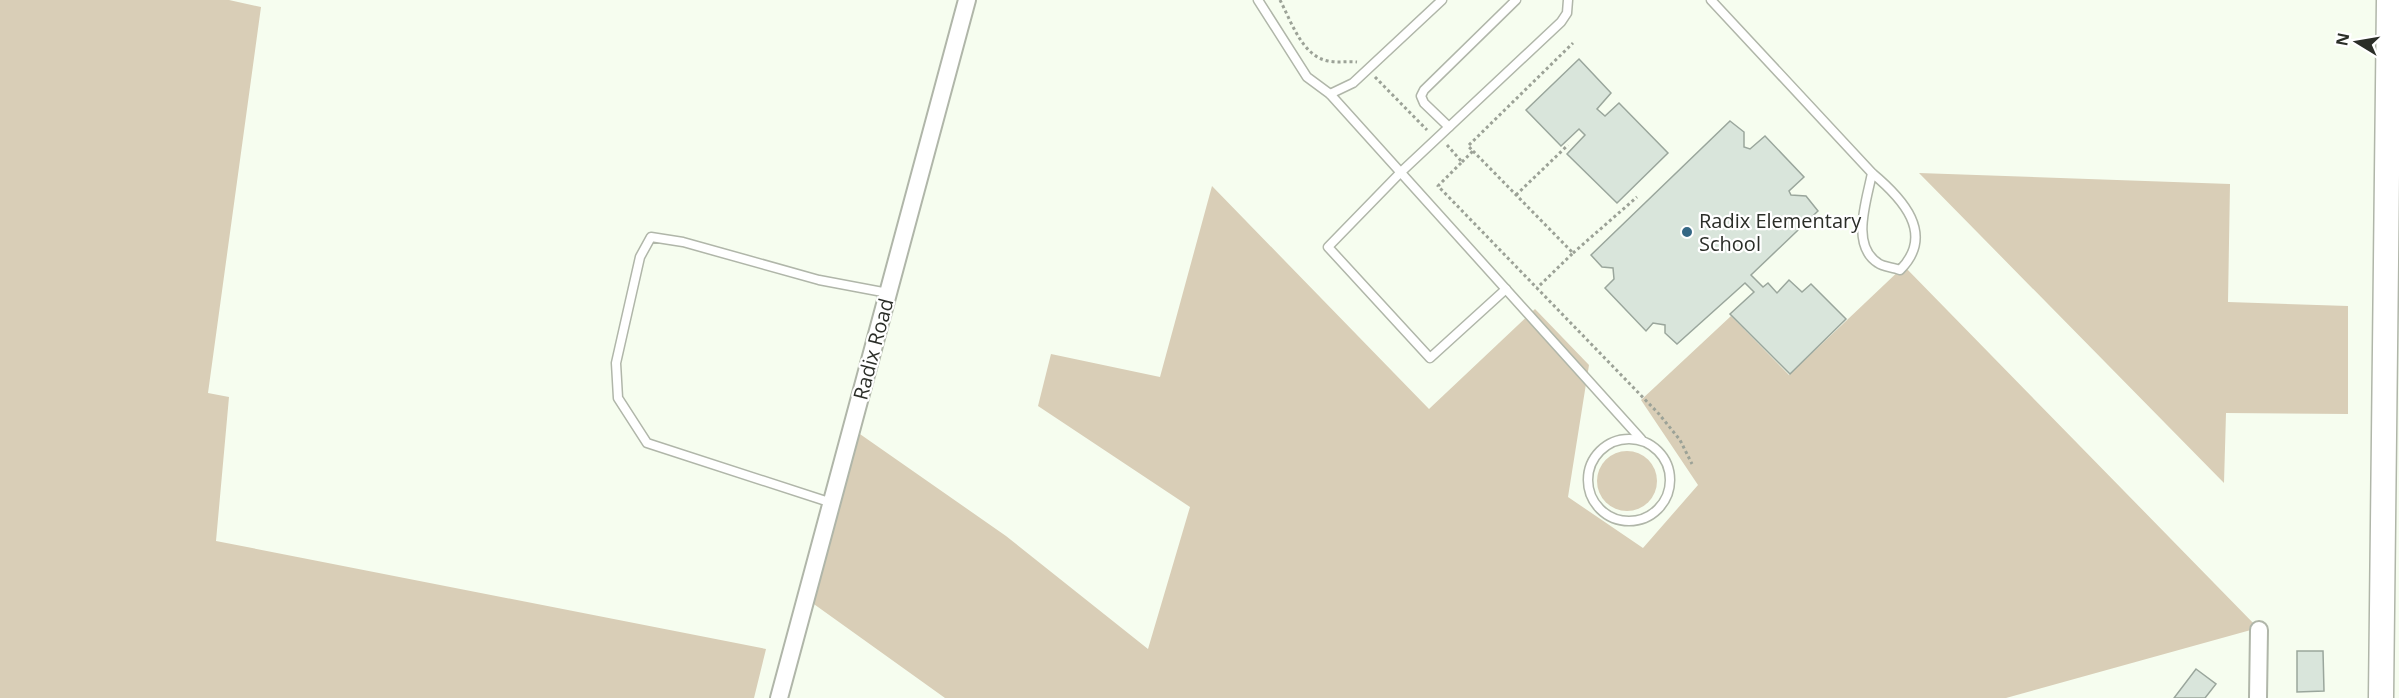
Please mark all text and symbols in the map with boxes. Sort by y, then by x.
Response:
north arrow [2327,12,2387,72]
text: N [2330,31,2354,48]
place label: Radix Elementary School [1699,207,1862,257]
marker: Radix Elementary School [1680,225,1694,239]
street label: Radix Road [846,295,900,403]

